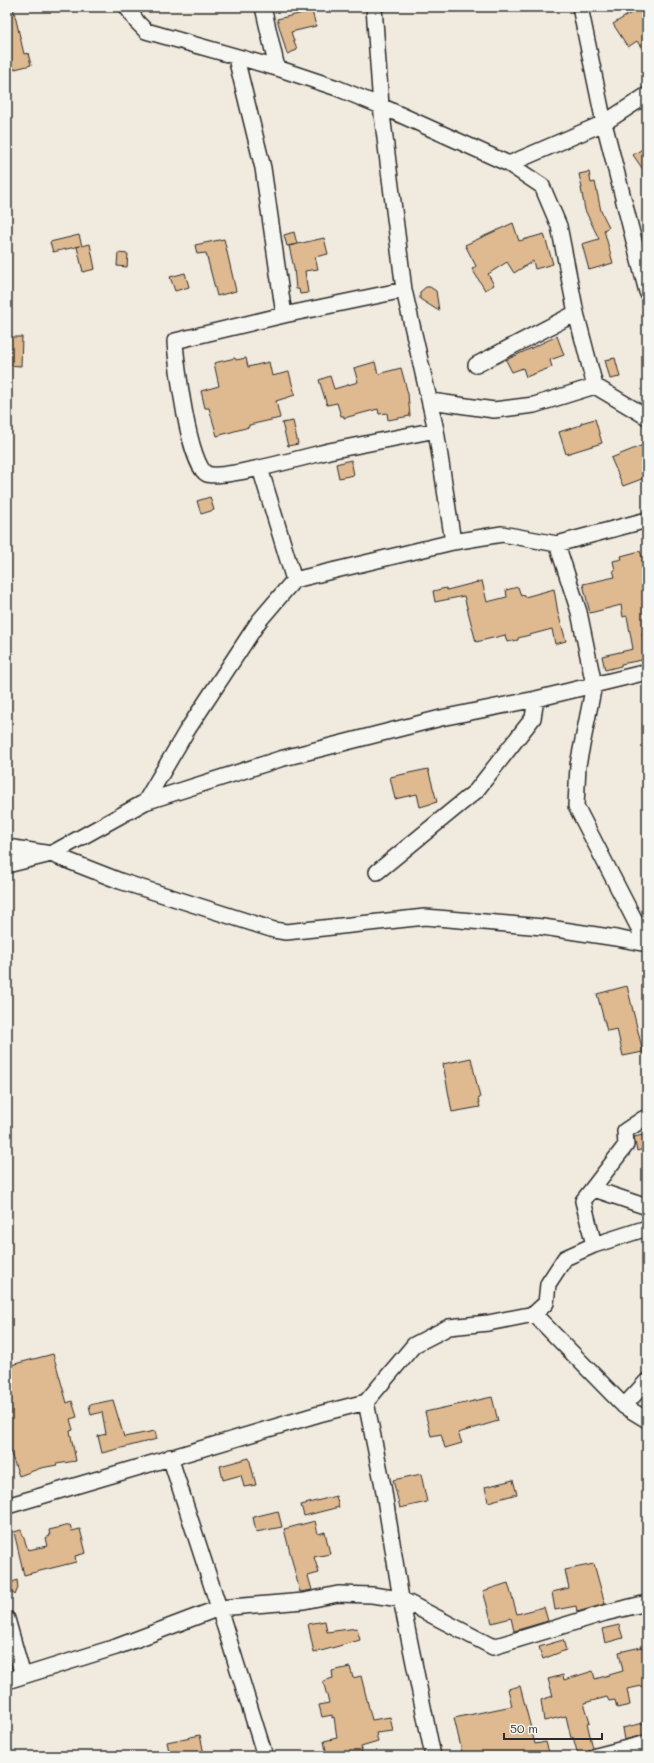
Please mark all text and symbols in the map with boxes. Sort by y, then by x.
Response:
scale bar [504,1715,602,1741]
text: 50 m [510,1720,538,1736]

